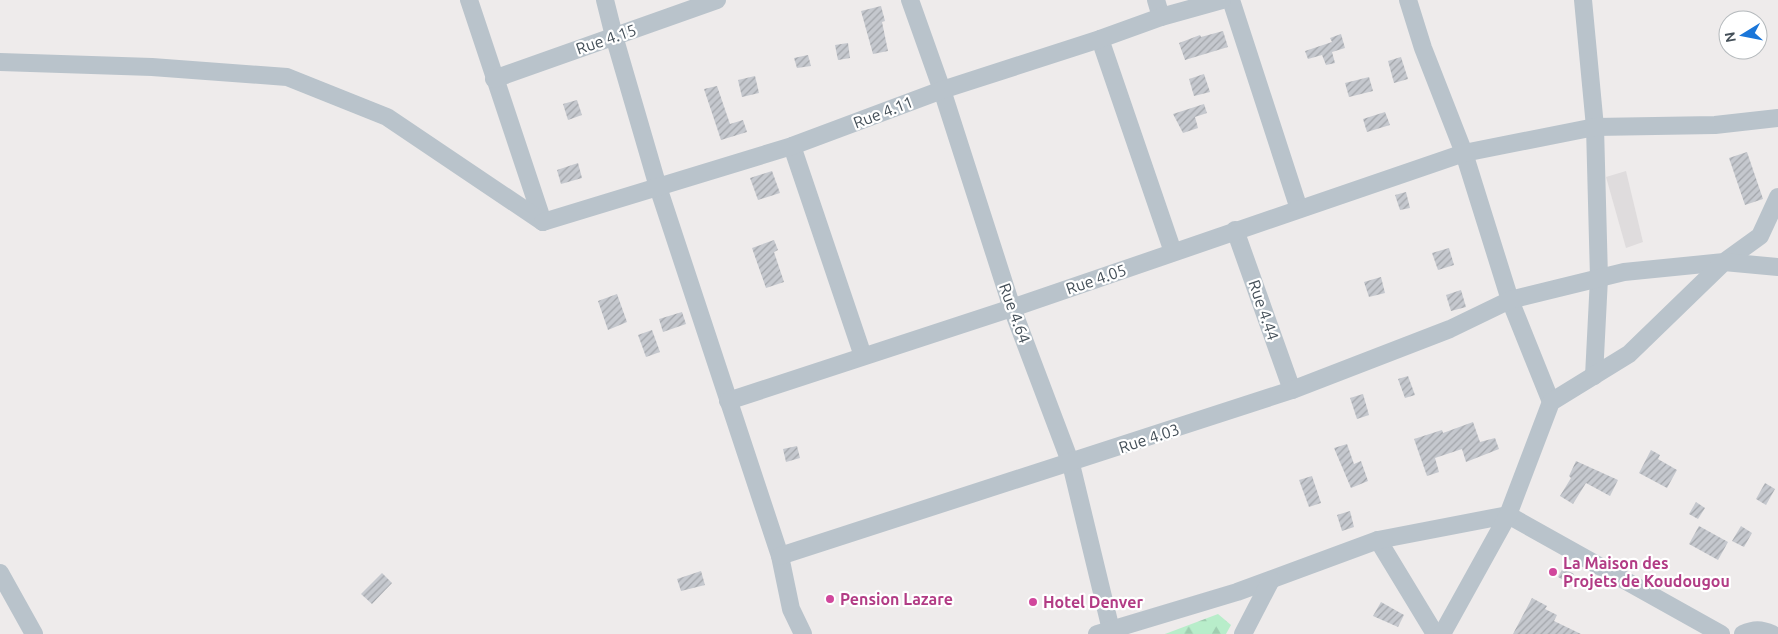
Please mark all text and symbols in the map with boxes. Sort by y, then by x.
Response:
north arrow [1718,10,1768,60]
street label: Rue 4.15 [573,20,639,58]
text: N [1721,31,1739,44]
street label: Rue 4.11 [851,92,915,132]
street label: Rue 4.05 [1063,260,1129,298]
street label: Rue 4.44 [1245,277,1283,343]
street label: Rue 4.64 [996,281,1034,345]
street label: Rue 4.03 [1116,420,1182,456]
place label: La Maison des Projets de Koudougou [1563,554,1730,590]
marker: La Maison des Projets de Koudougou [1547,566,1559,578]
place label: Pension Lazare [840,590,953,608]
marker: Pension Lazare [824,593,836,605]
place label: Hotel Denver [1043,593,1143,611]
marker: Hotel Denver [1027,596,1039,608]

